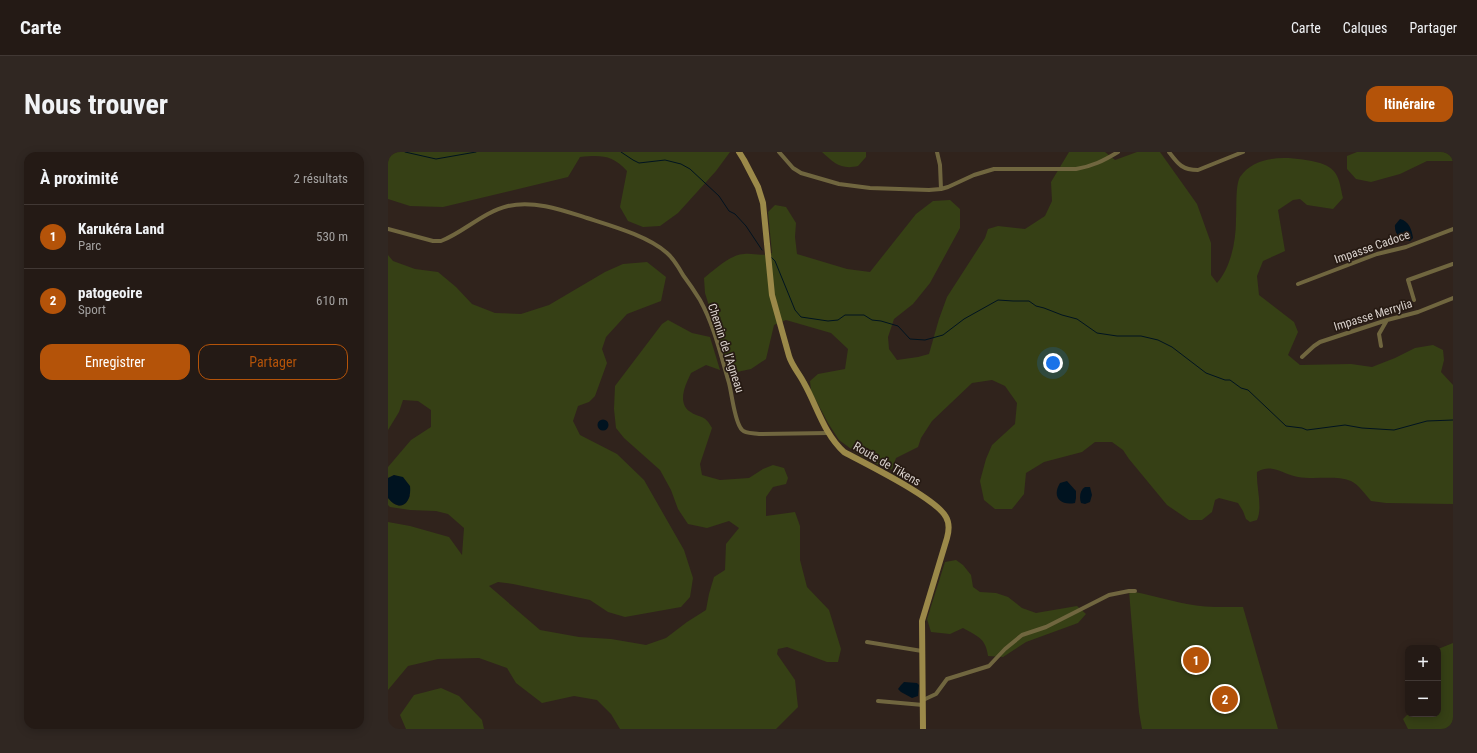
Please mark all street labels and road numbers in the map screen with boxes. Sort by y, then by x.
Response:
street label: Impasse Cadoce [1332,227,1412,266]
street label: Impasse Merrylia [1332,296,1414,334]
street label: Chemin de l’Agneau [705,302,747,395]
street label: Route de Tikens [851,439,923,489]

